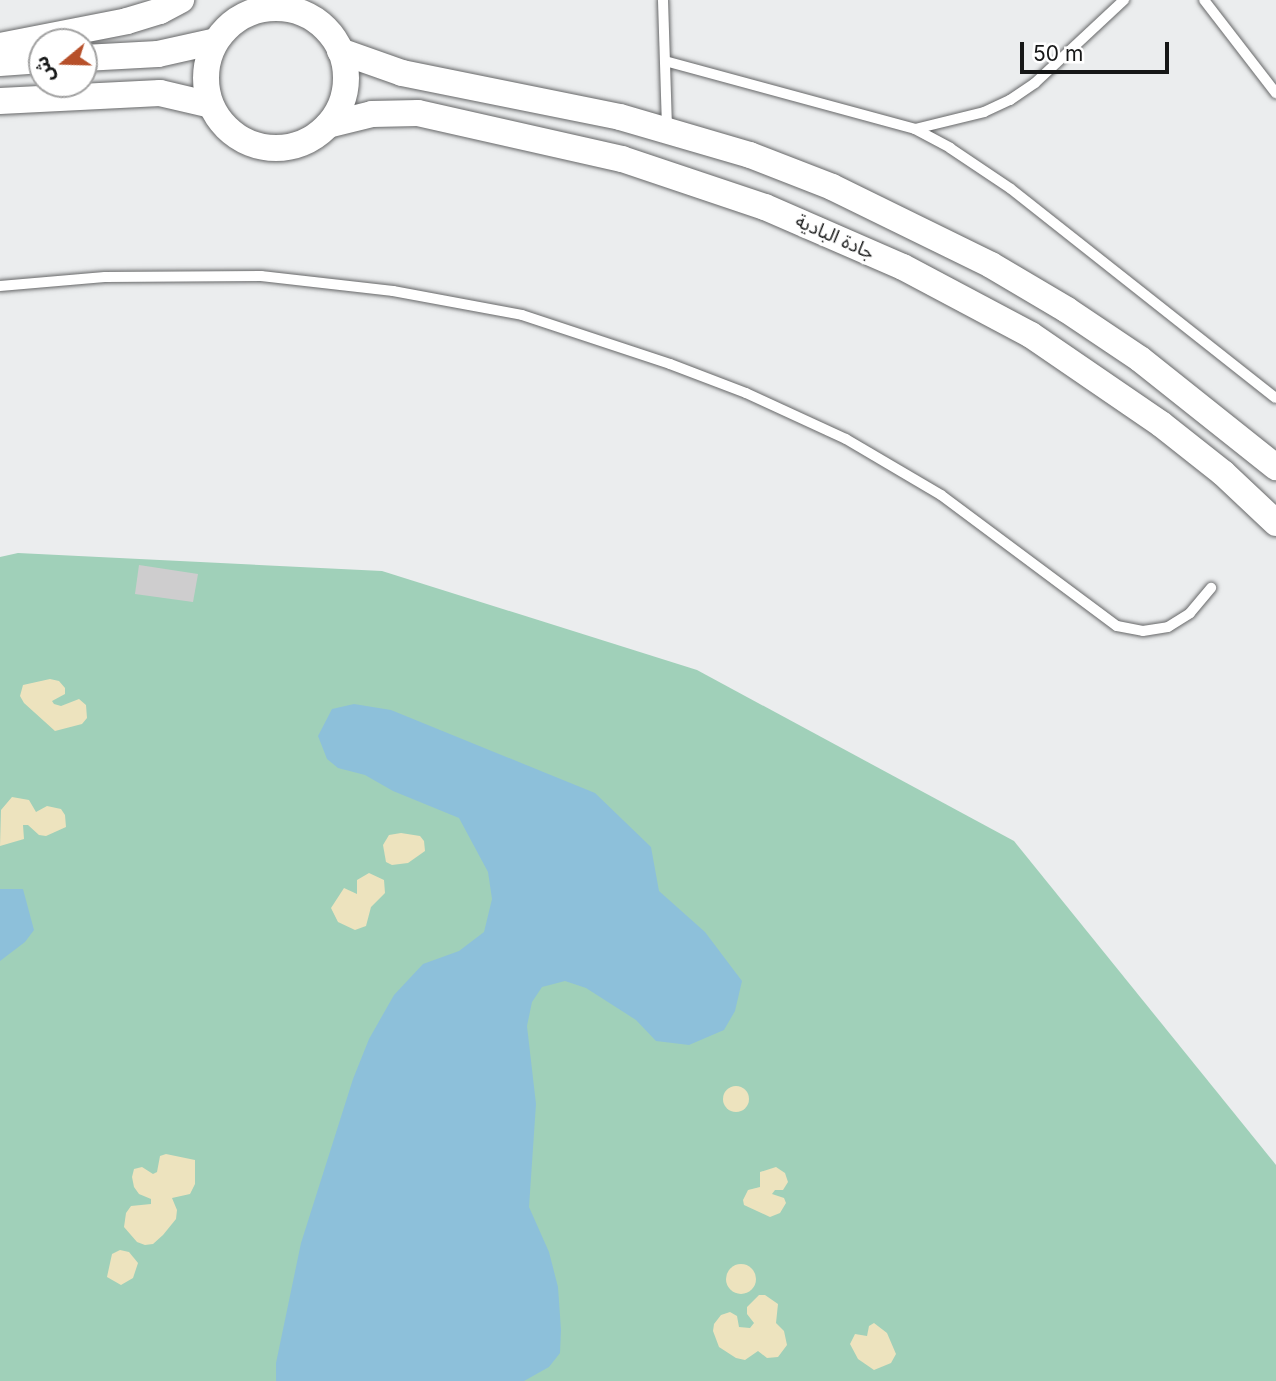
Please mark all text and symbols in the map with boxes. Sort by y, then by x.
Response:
north arrow [28,28,98,98]
scale bar [1024,28,1173,72]
text: 50 m [1033,41,1083,66]
text: ش [29,53,60,85]
street label: جادة البادية [792,209,878,265]

